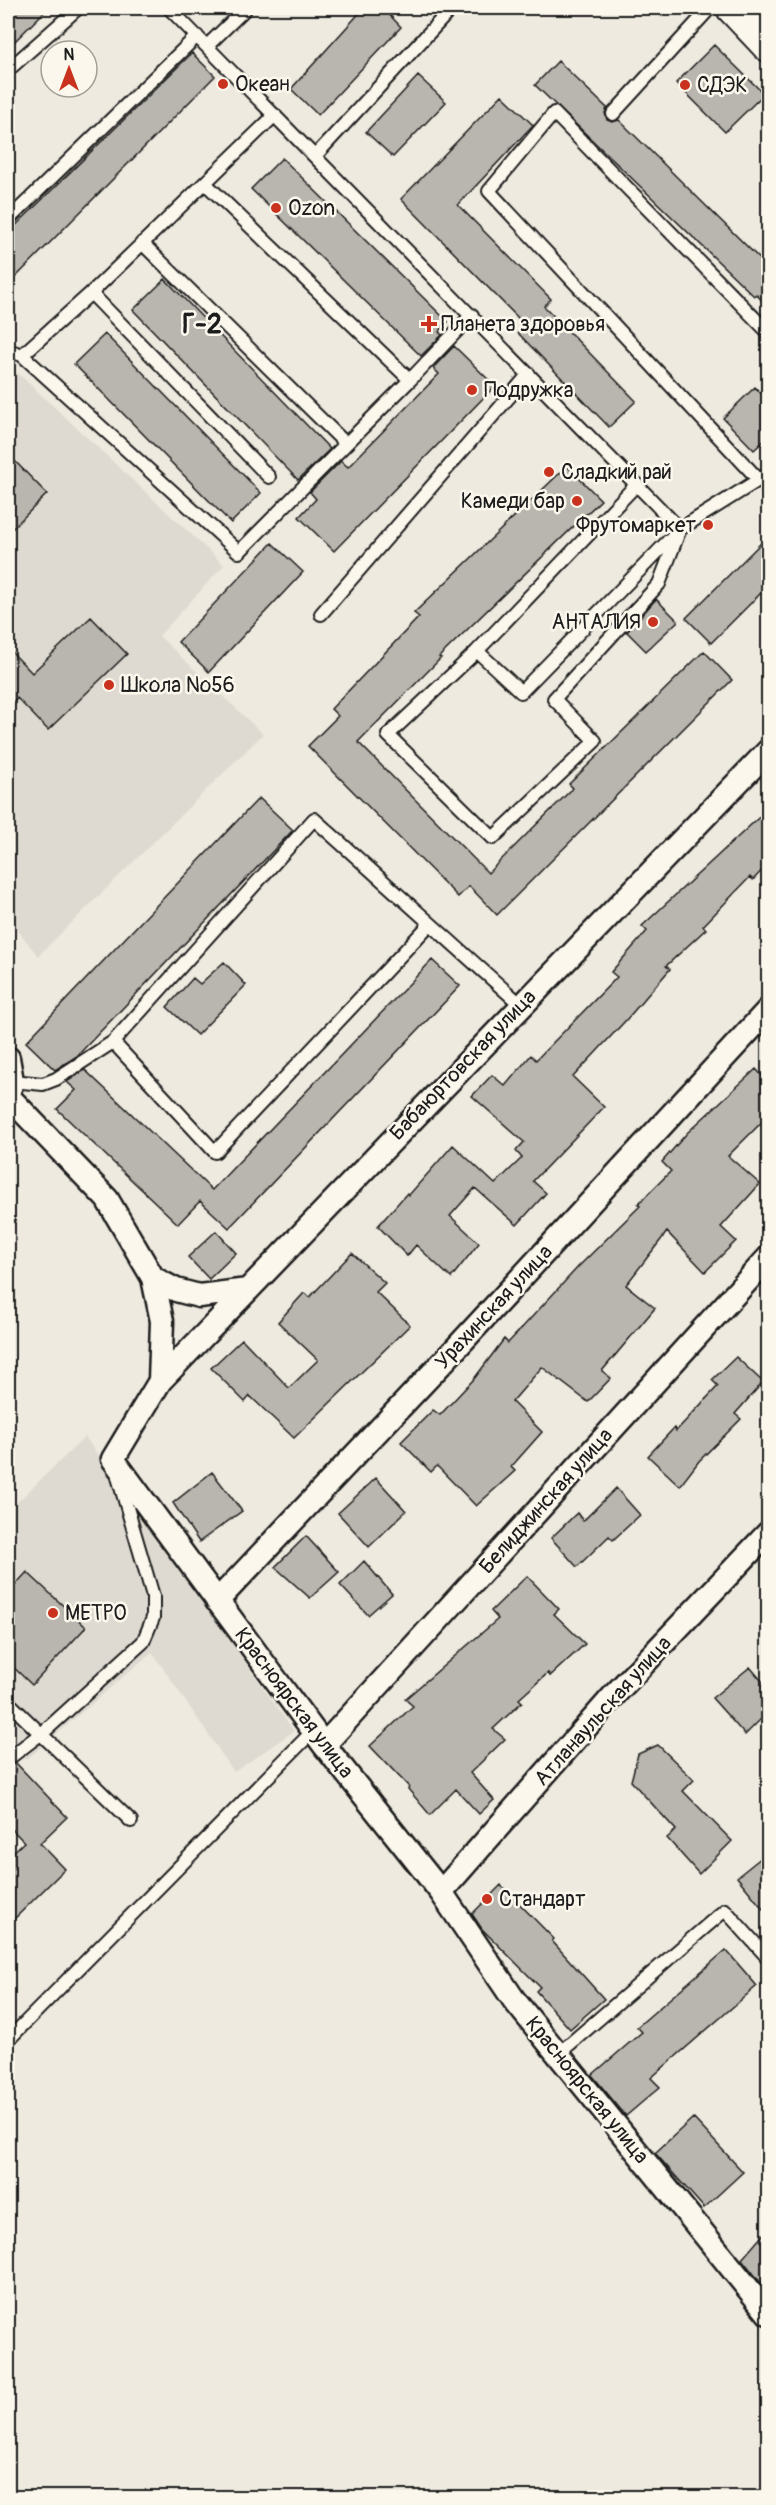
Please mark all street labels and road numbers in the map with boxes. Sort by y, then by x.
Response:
street label: Бабаюртовская улица [384,984,542,1146]
street label: Урахинская улица [429,1239,559,1375]
street label: Белиджинская улица [473,1422,619,1580]
street label: Красноярская улица [228,1622,360,1784]
street label: Атланаульская улица [528,1630,678,1792]
street label: Красноярская улица [519,2011,655,2169]

